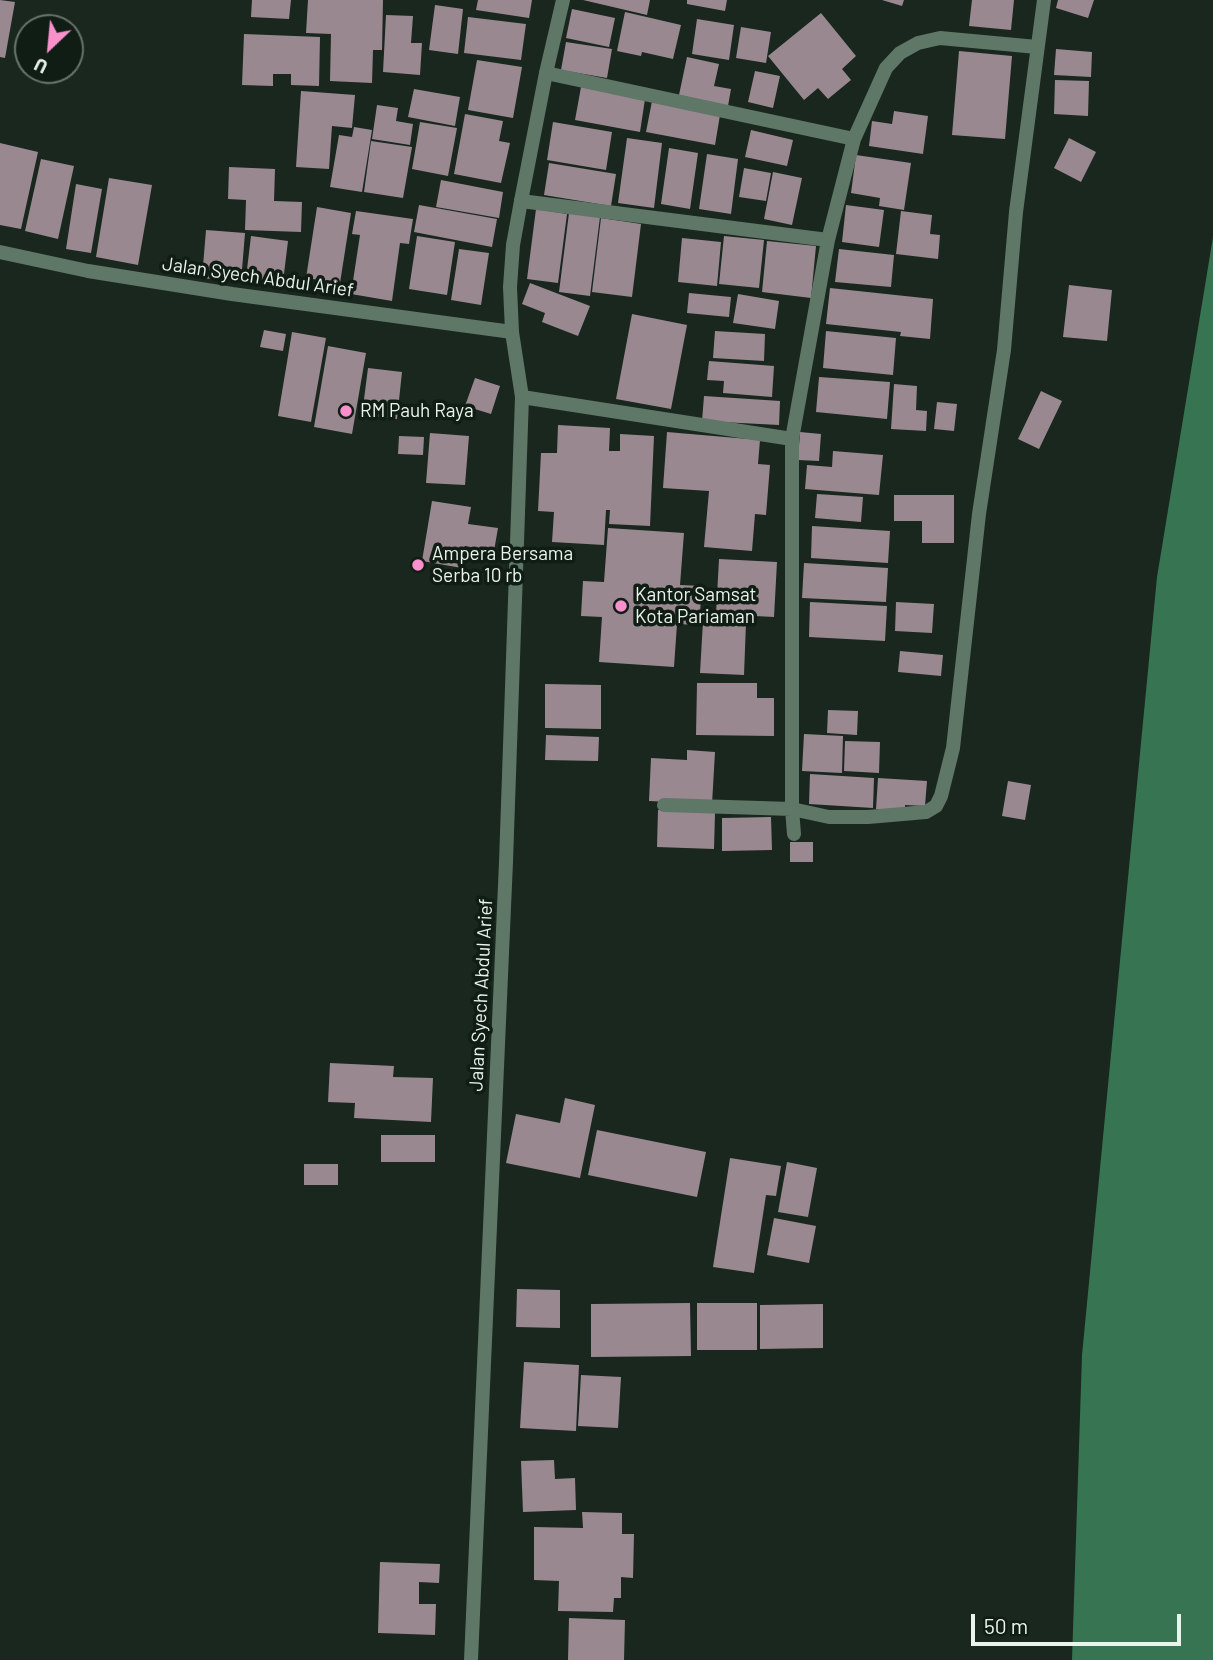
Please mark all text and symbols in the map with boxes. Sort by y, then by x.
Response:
north arrow [14,14,84,84]
text: U [30,54,51,79]
street label: Jalan Syech Abdul Arief [161,252,355,302]
place label: RM Pauh Raya [360,400,474,422]
marker: RM Pauh Raya [338,403,354,419]
place label: Ampera Bersama Serba 10 rb [432,543,573,587]
marker: Ampera Bersama Serba 10 rb [410,557,426,573]
place label: Kantor Samsat Kota Pariaman [635,584,756,628]
marker: Kantor Samsat Kota Pariaman [613,598,629,614]
street label: Jalan Syech Abdul Arief [465,898,497,1092]
scale bar [975,1600,1185,1644]
text: 50 m [984,1613,1028,1638]

